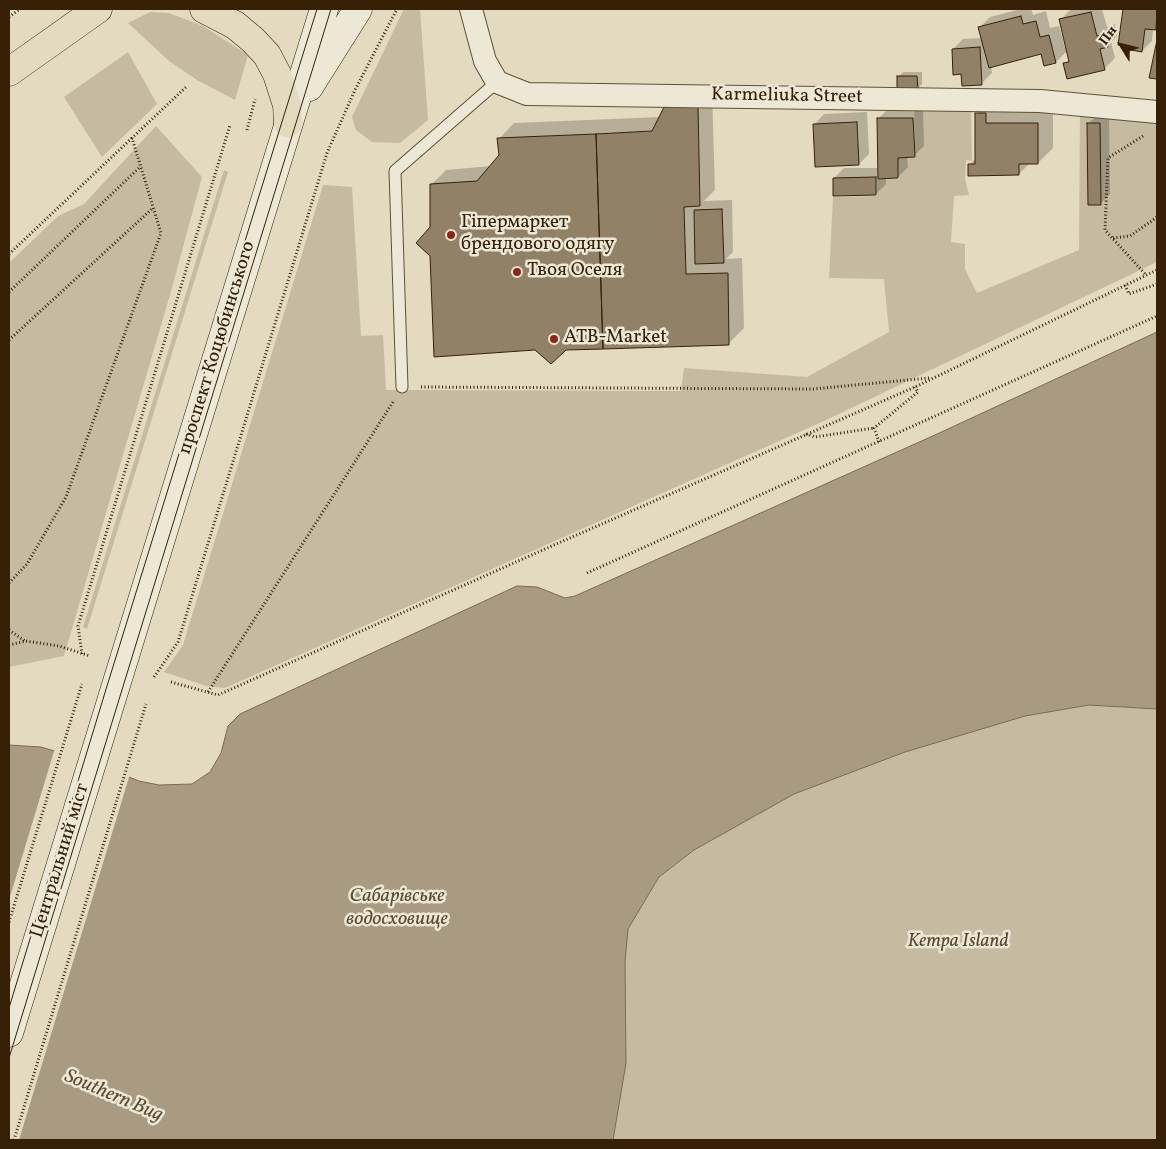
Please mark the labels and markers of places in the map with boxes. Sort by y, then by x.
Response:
place label: Гіпермаркет брендового одягу [461,213,614,257]
marker: Гіпермаркет брендового одягу [445,229,457,241]
place label: Твоя Оселя [527,261,622,283]
marker: Твоя Оселя [511,266,523,278]
place label: ATB-Market [564,328,667,350]
marker: ATB-Market [548,333,560,345]

